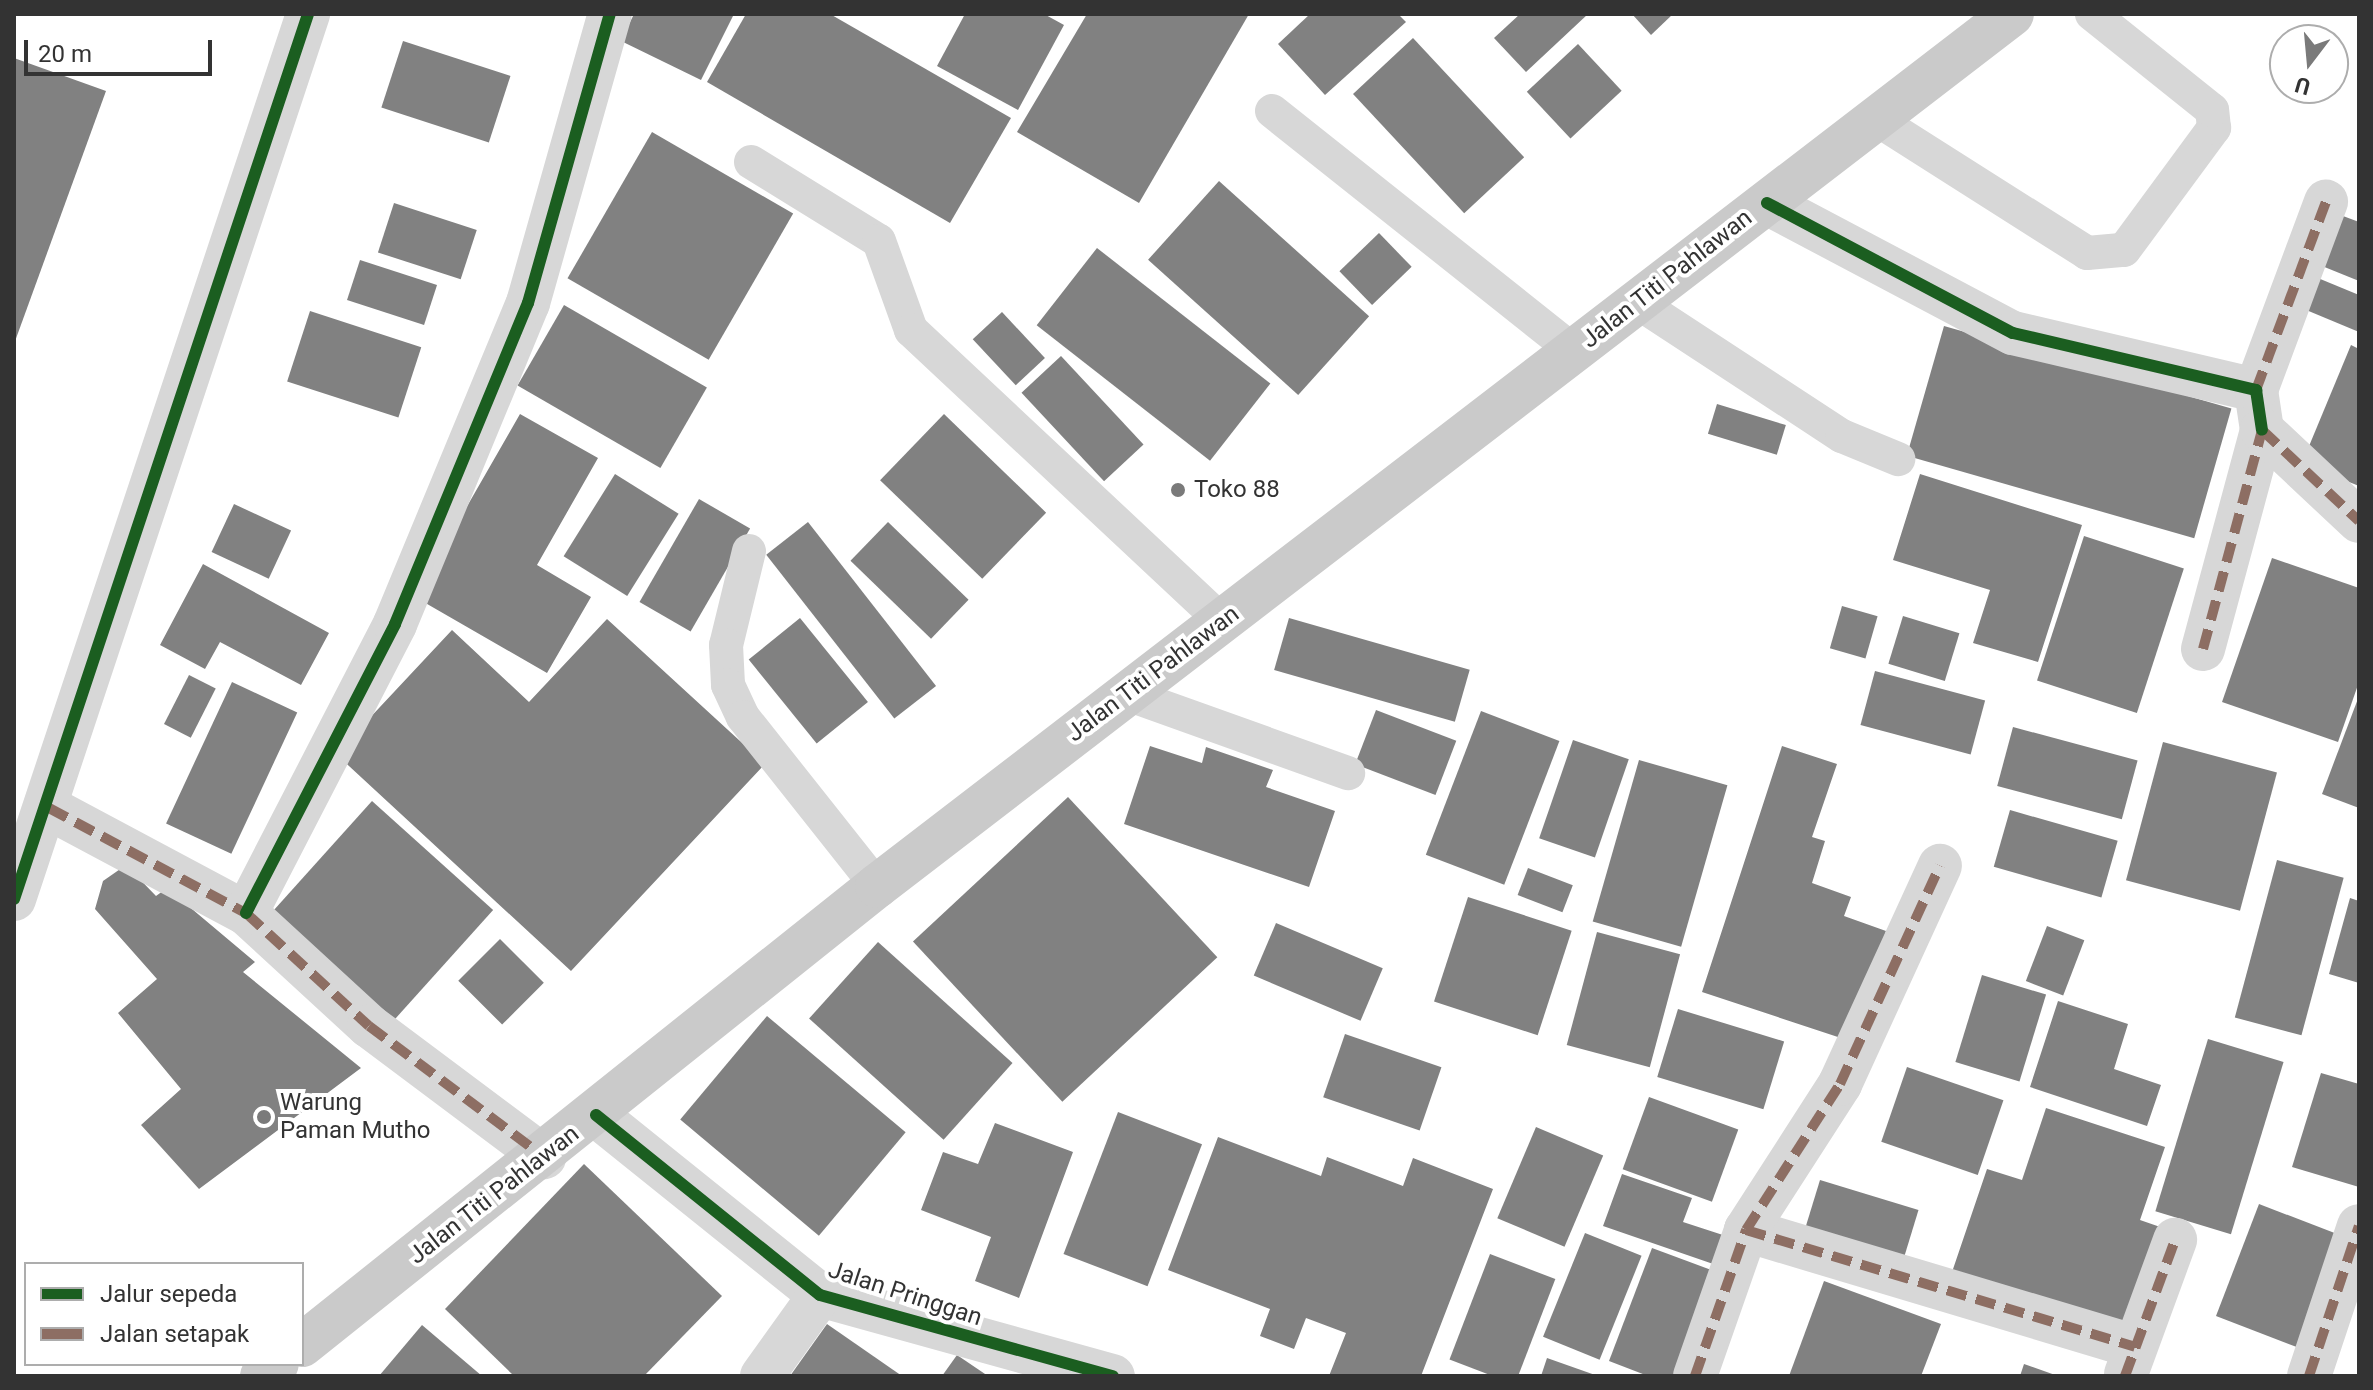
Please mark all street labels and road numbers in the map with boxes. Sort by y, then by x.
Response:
street label: Jalan Titi Pahlawan [1576,203,1758,355]
street label: Jalan Titi Pahlawan [1061,600,1245,748]
street label: Jalan Titi Pahlawan [403,1119,585,1271]
street label: Jalan Pringgan [824,1256,986,1332]

